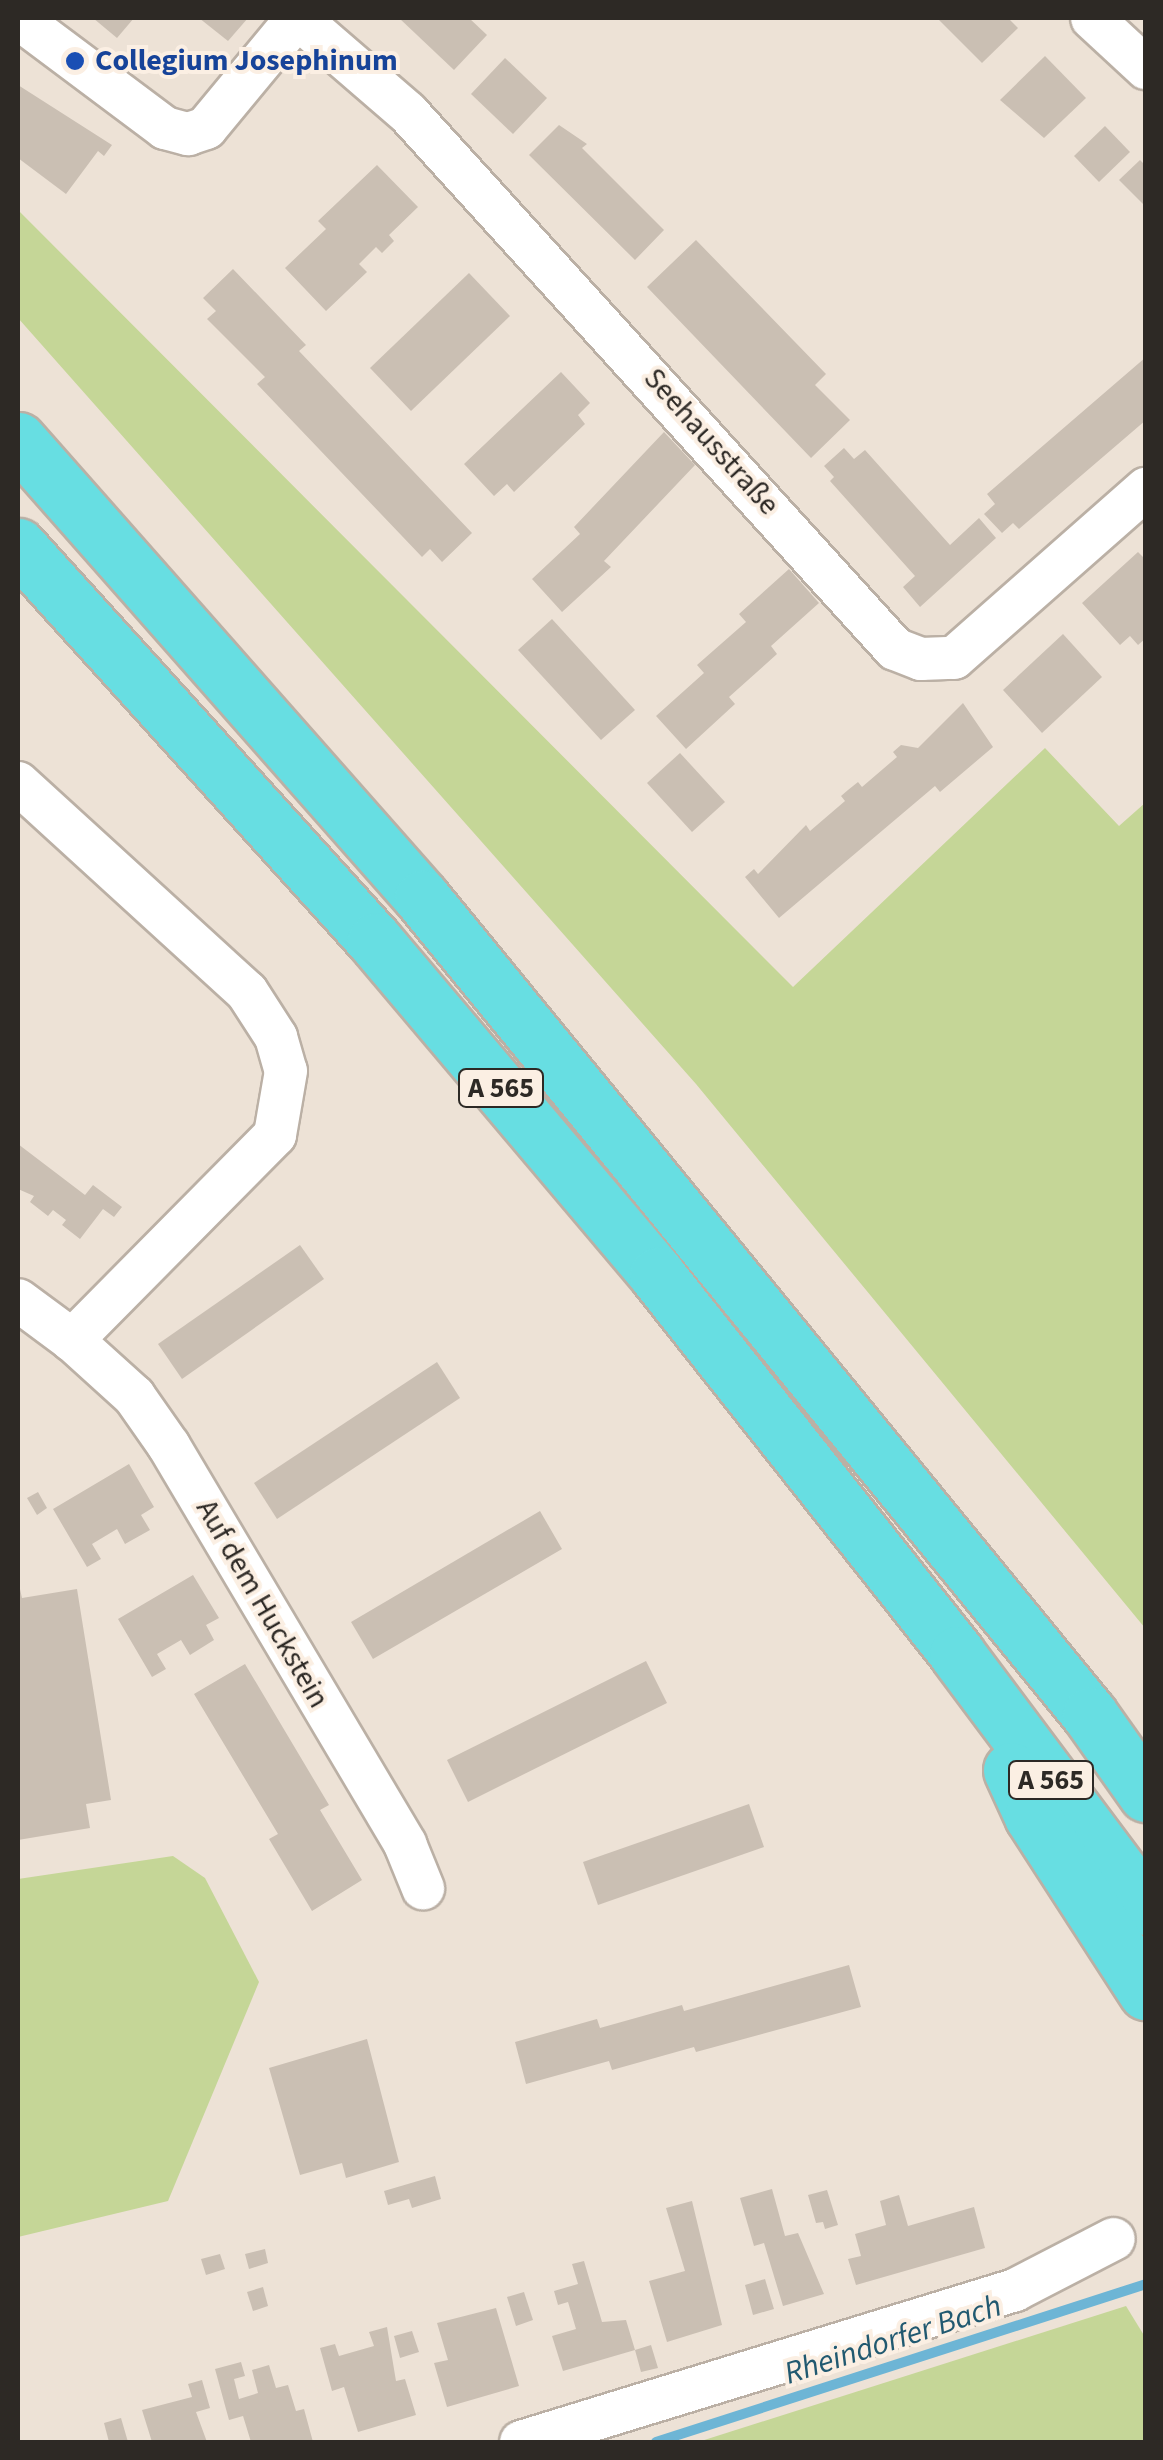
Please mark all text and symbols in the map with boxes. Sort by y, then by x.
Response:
place label: Collegium Josephinum [95,43,398,79]
marker: Collegium Josephinum [64,50,86,72]
street label: Seehausstraße [636,361,786,523]
road number: A 565 [456,1065,546,1111]
street label: Auf dem Huckstein [188,1494,336,1714]
road number: A 565 [1006,1757,1096,1803]
water label: Rheindorfer Bach [780,2287,1006,2393]

